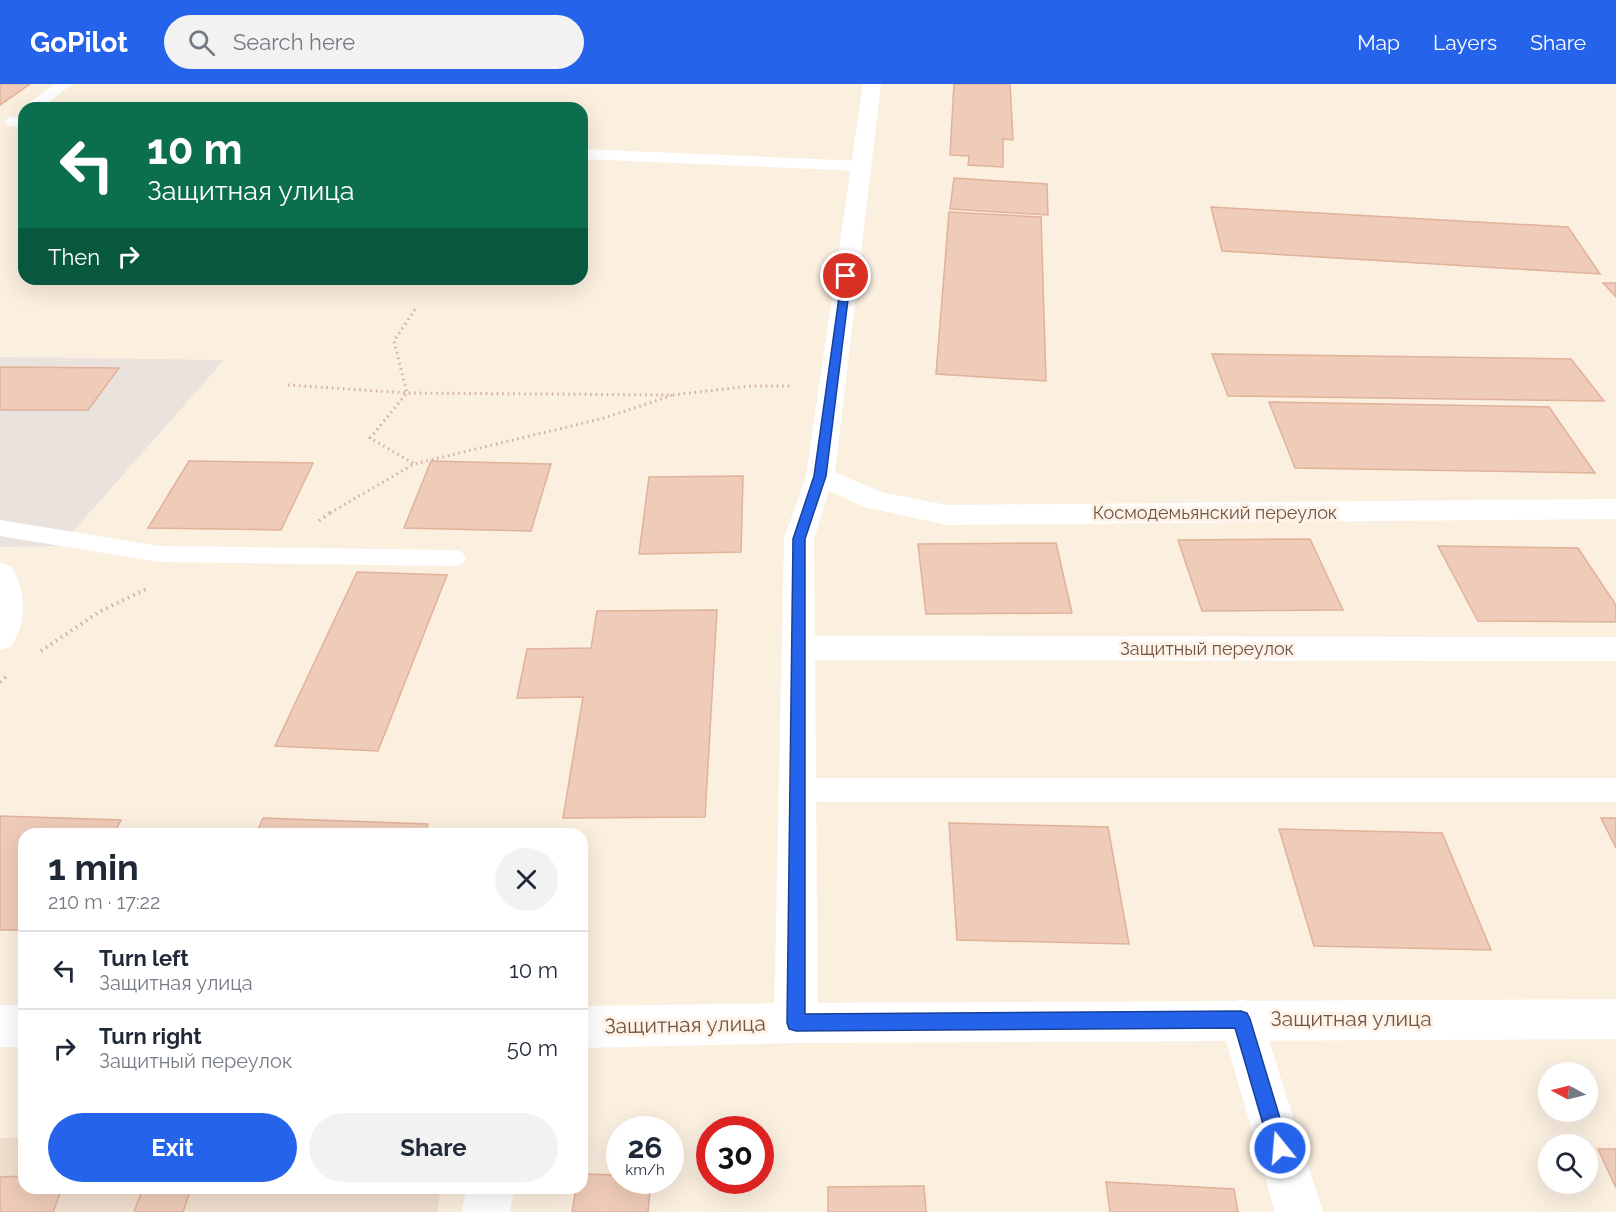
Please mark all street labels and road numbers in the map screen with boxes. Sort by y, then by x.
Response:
street label: Космодемьянский переулок [1093,502,1337,523]
street label: Защитный переулок [1120,638,1294,659]
street label: Защитная улица [1270,1006,1432,1031]
street label: Защитная улица [604,1011,766,1038]

